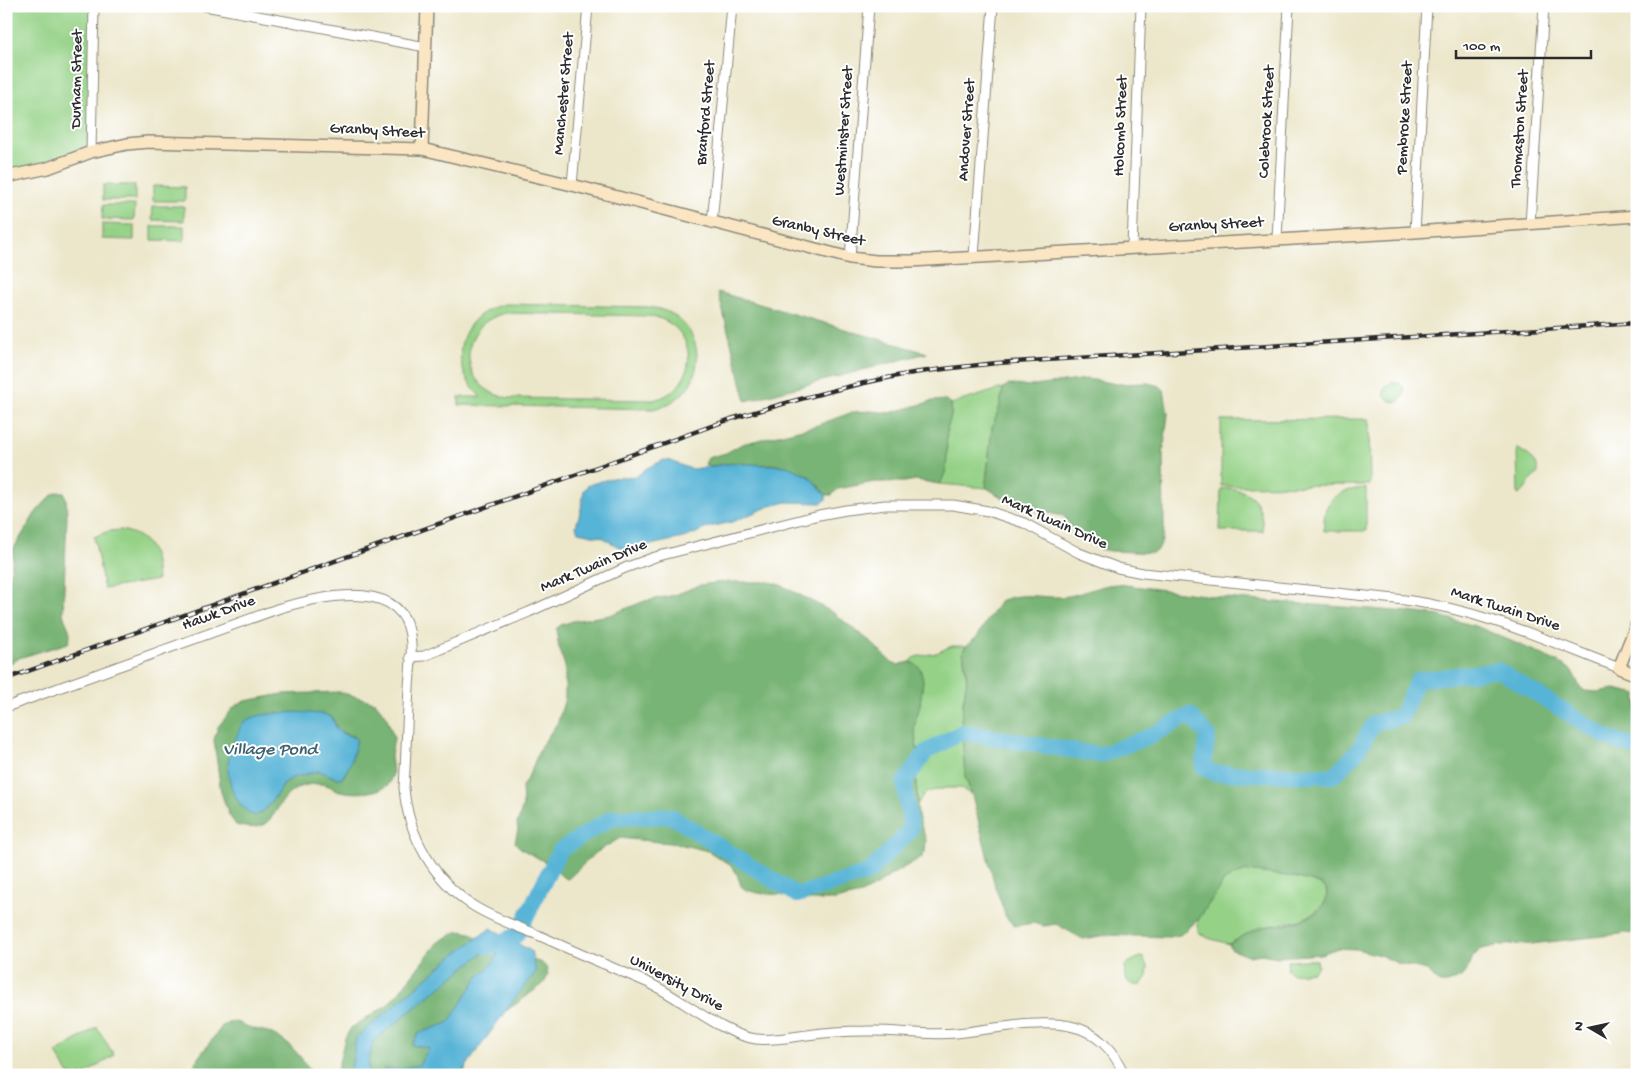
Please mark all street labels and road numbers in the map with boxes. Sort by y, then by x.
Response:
street label: Durham Street [68,28,88,130]
street label: Manchester Street [550,31,580,156]
street label: Branford Street [693,58,721,167]
street label: Pembroke Street [1394,60,1419,176]
street label: Westminster Street [831,64,859,196]
street label: Colebrook Street [1256,64,1281,179]
street label: Thomaston Street [1507,68,1535,190]
street label: Holcomb Street [1111,74,1133,177]
street label: Andover Street [955,77,981,182]
street label: Granby Street [329,120,426,144]
street label: Granby Street [770,212,868,252]
street label: Granby Street [1168,214,1265,238]
street label: Mark Twain Drive [998,491,1110,555]
street label: Mark Twain Drive [538,536,651,598]
street label: Mark Twain Drive [1448,583,1563,637]
street label: Hawk Drive [180,592,259,636]
street label: University Drive [626,951,727,1017]

